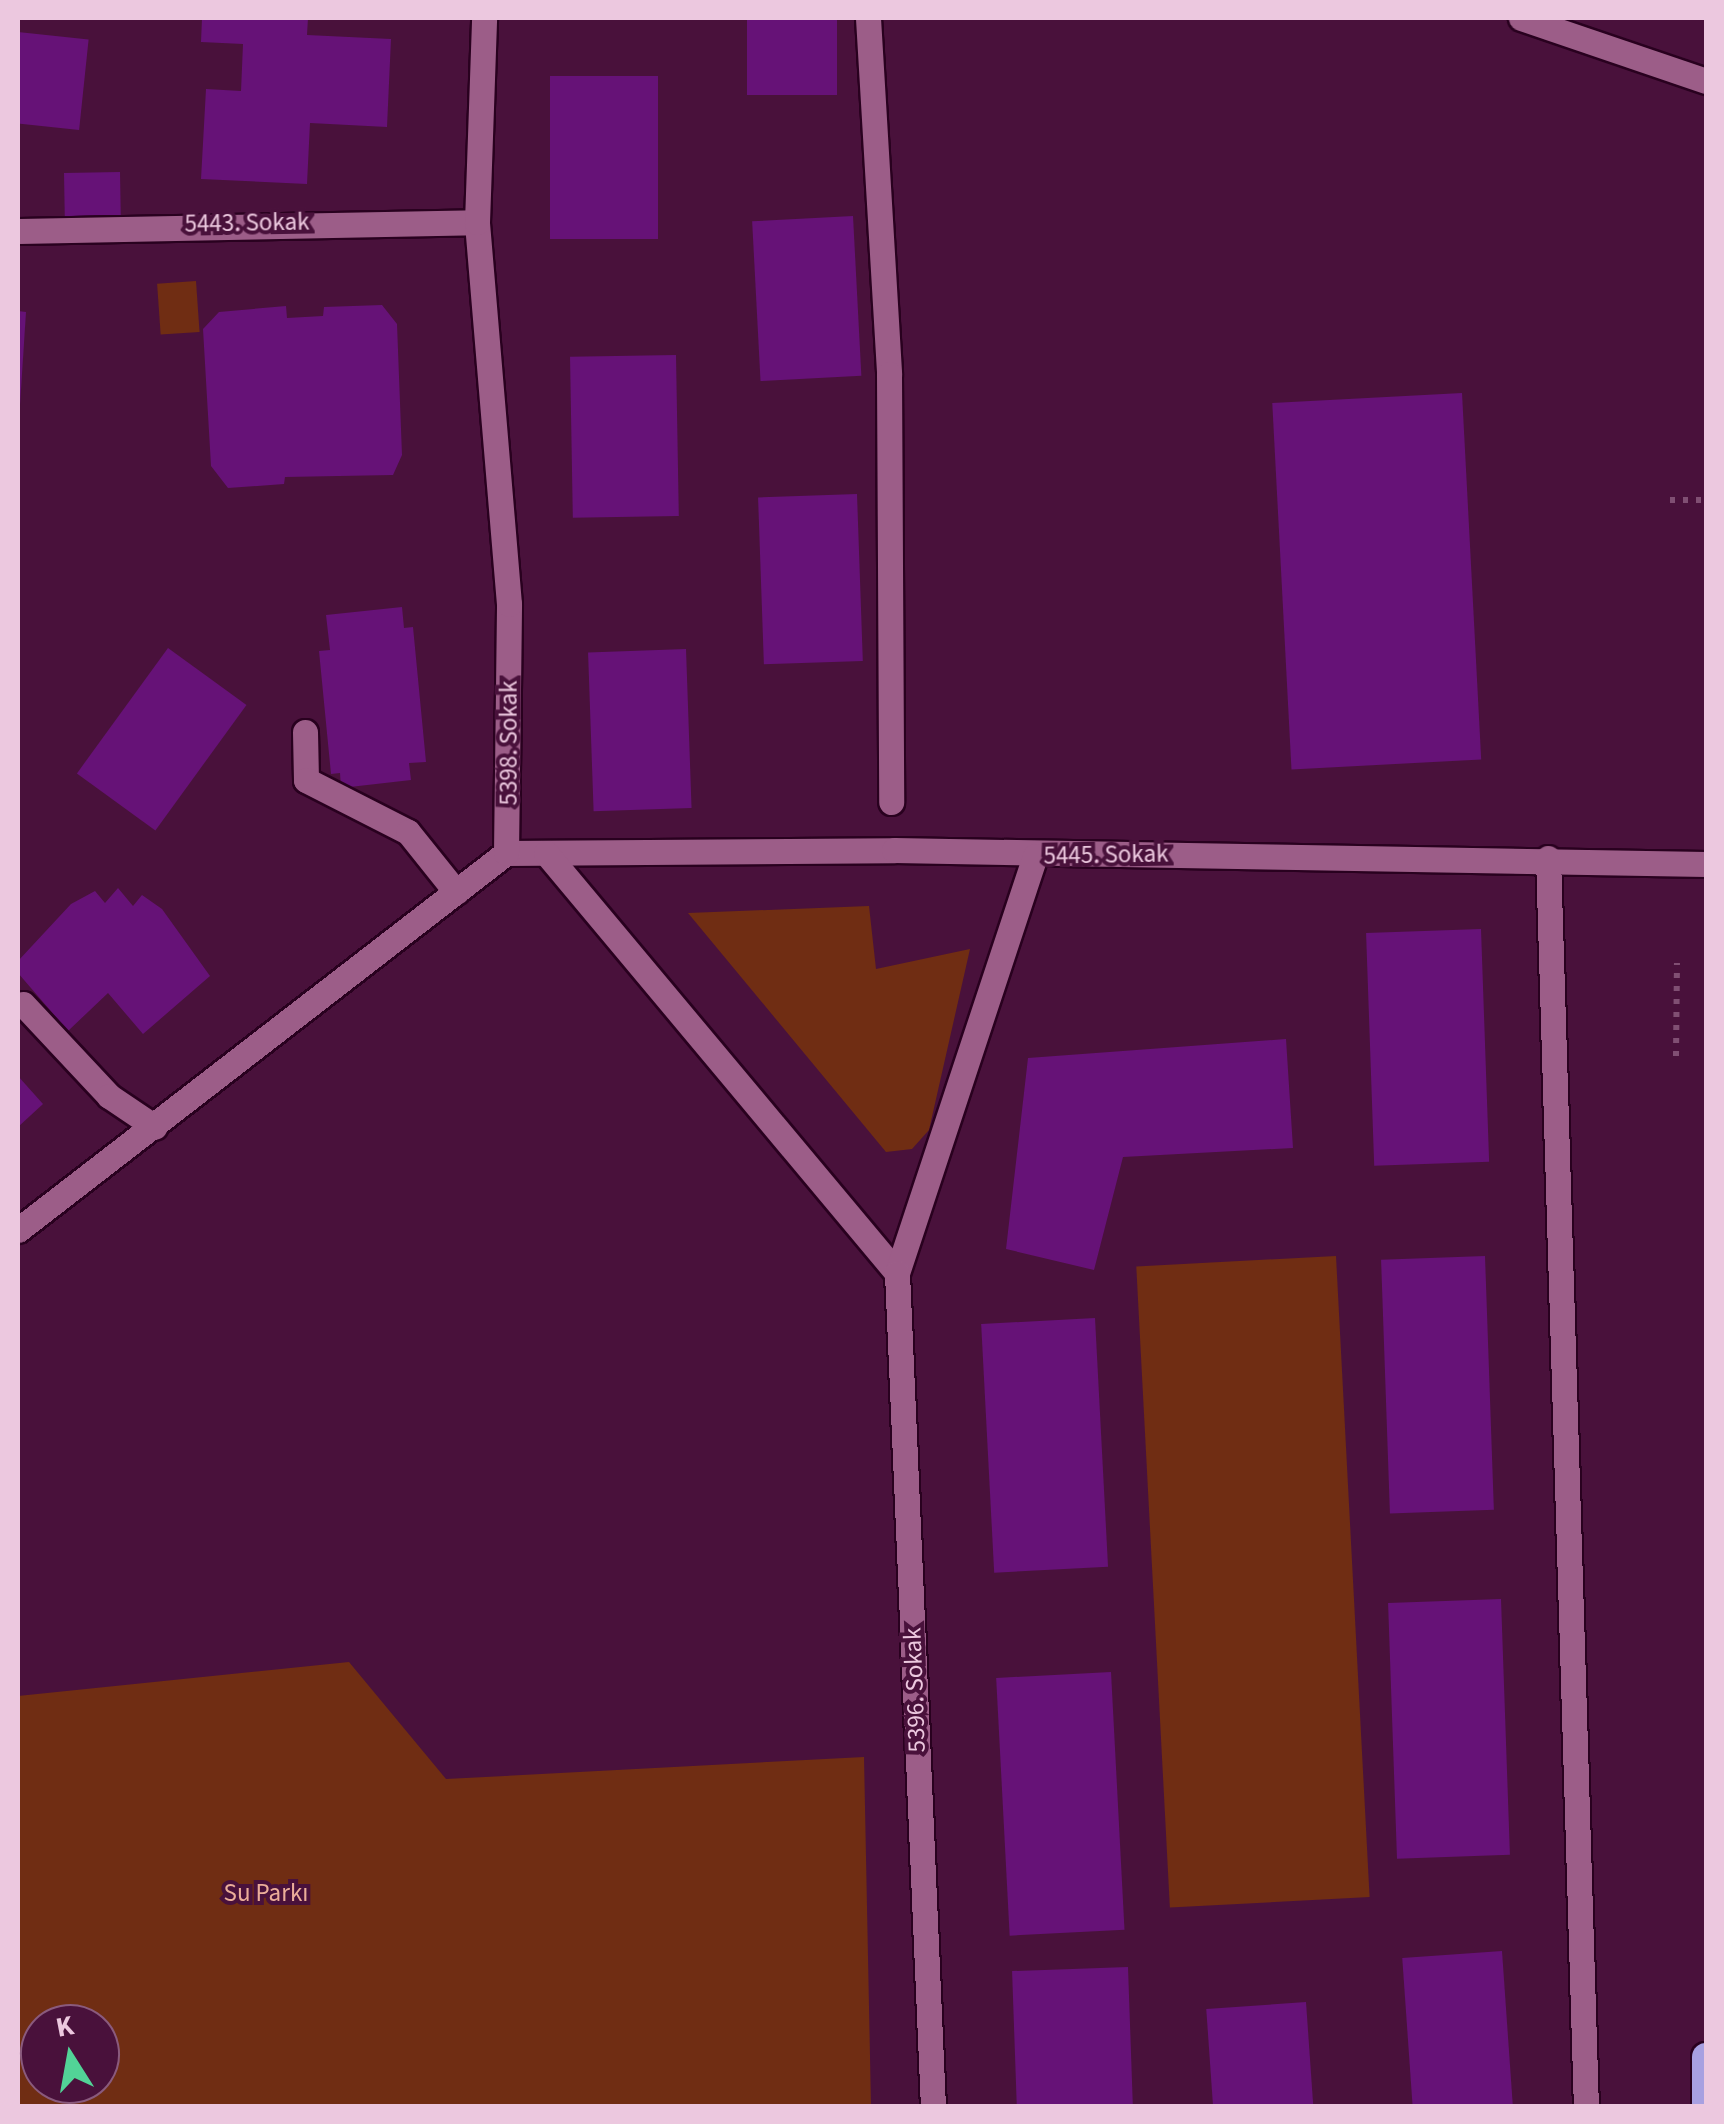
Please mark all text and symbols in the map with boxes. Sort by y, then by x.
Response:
street label: 5443. Sokak [184,207,310,239]
street label: 5398. Sokak [494,681,524,805]
street label: 5445. Sokak [1043,839,1169,871]
street label: 5396. Sokak [898,1627,932,1753]
park label: Su Parkı [224,1878,308,1908]
north arrow [20,2004,120,2104]
text: K [52,2005,77,2048]

